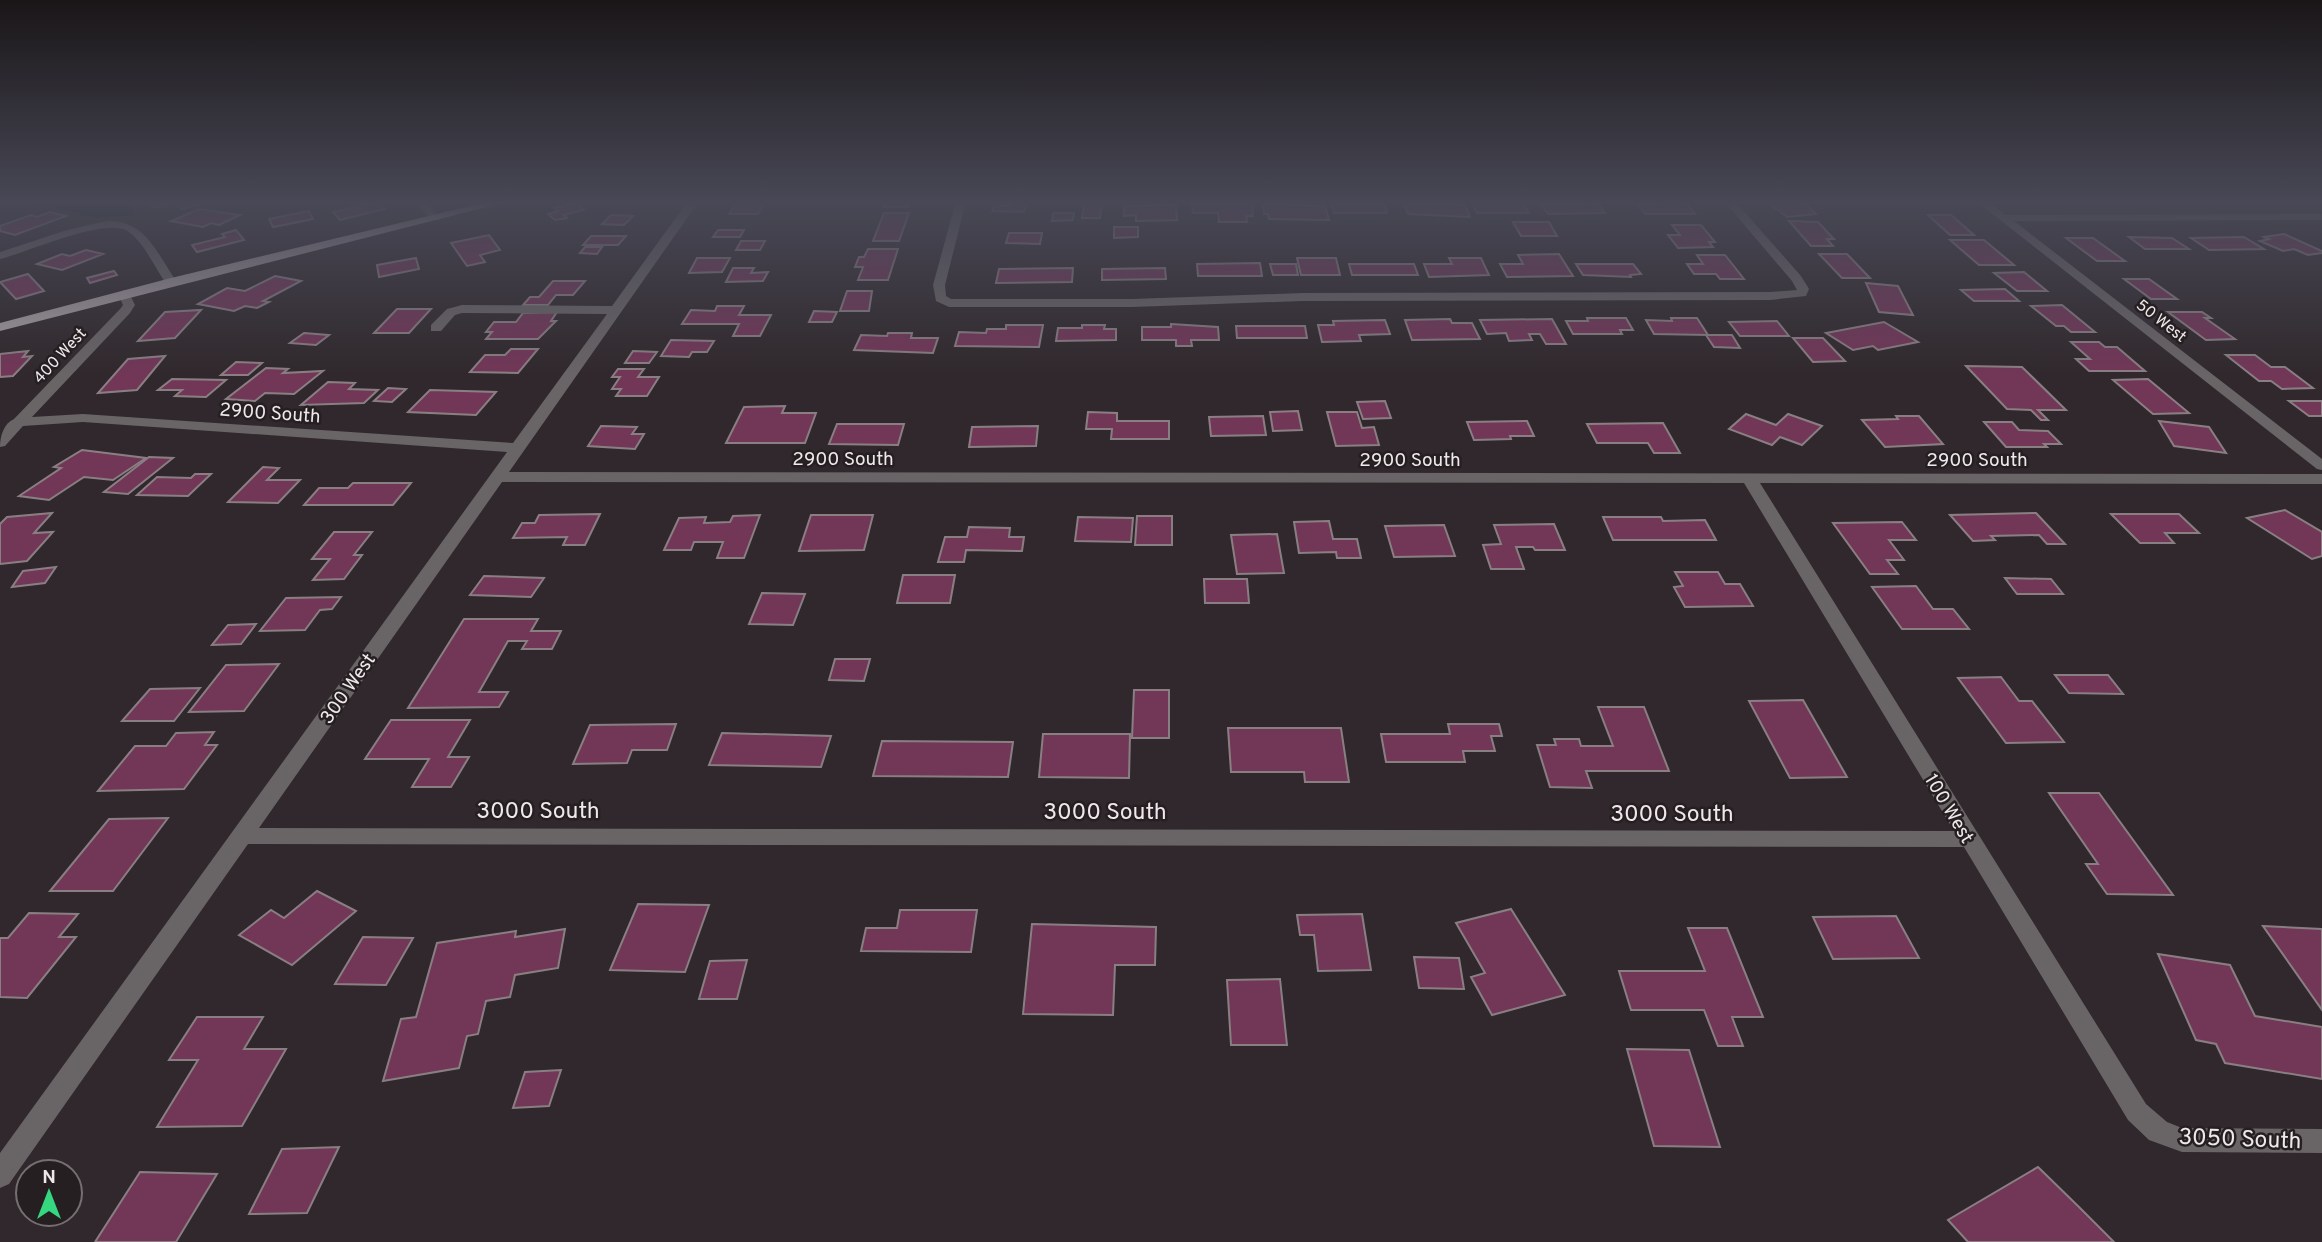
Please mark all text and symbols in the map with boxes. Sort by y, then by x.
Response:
street label: 50 West [2132,296,2190,347]
street label: 400 West [30,324,91,388]
street label: 2900 South [218,398,321,430]
street label: 2900 South [792,448,894,472]
street label: 2900 South [1359,449,1461,473]
street label: 2900 South [1926,449,2028,473]
street label: 300 West [316,649,382,729]
street label: 100 West [1918,770,1978,848]
street label: 3000 South [476,798,600,827]
street label: 3000 South [1043,799,1167,828]
street label: 3000 South [1610,801,1734,830]
street label: 3050 South [2178,1124,2302,1157]
north arrow [14,1158,84,1228]
text: N [42,1166,56,1190]

